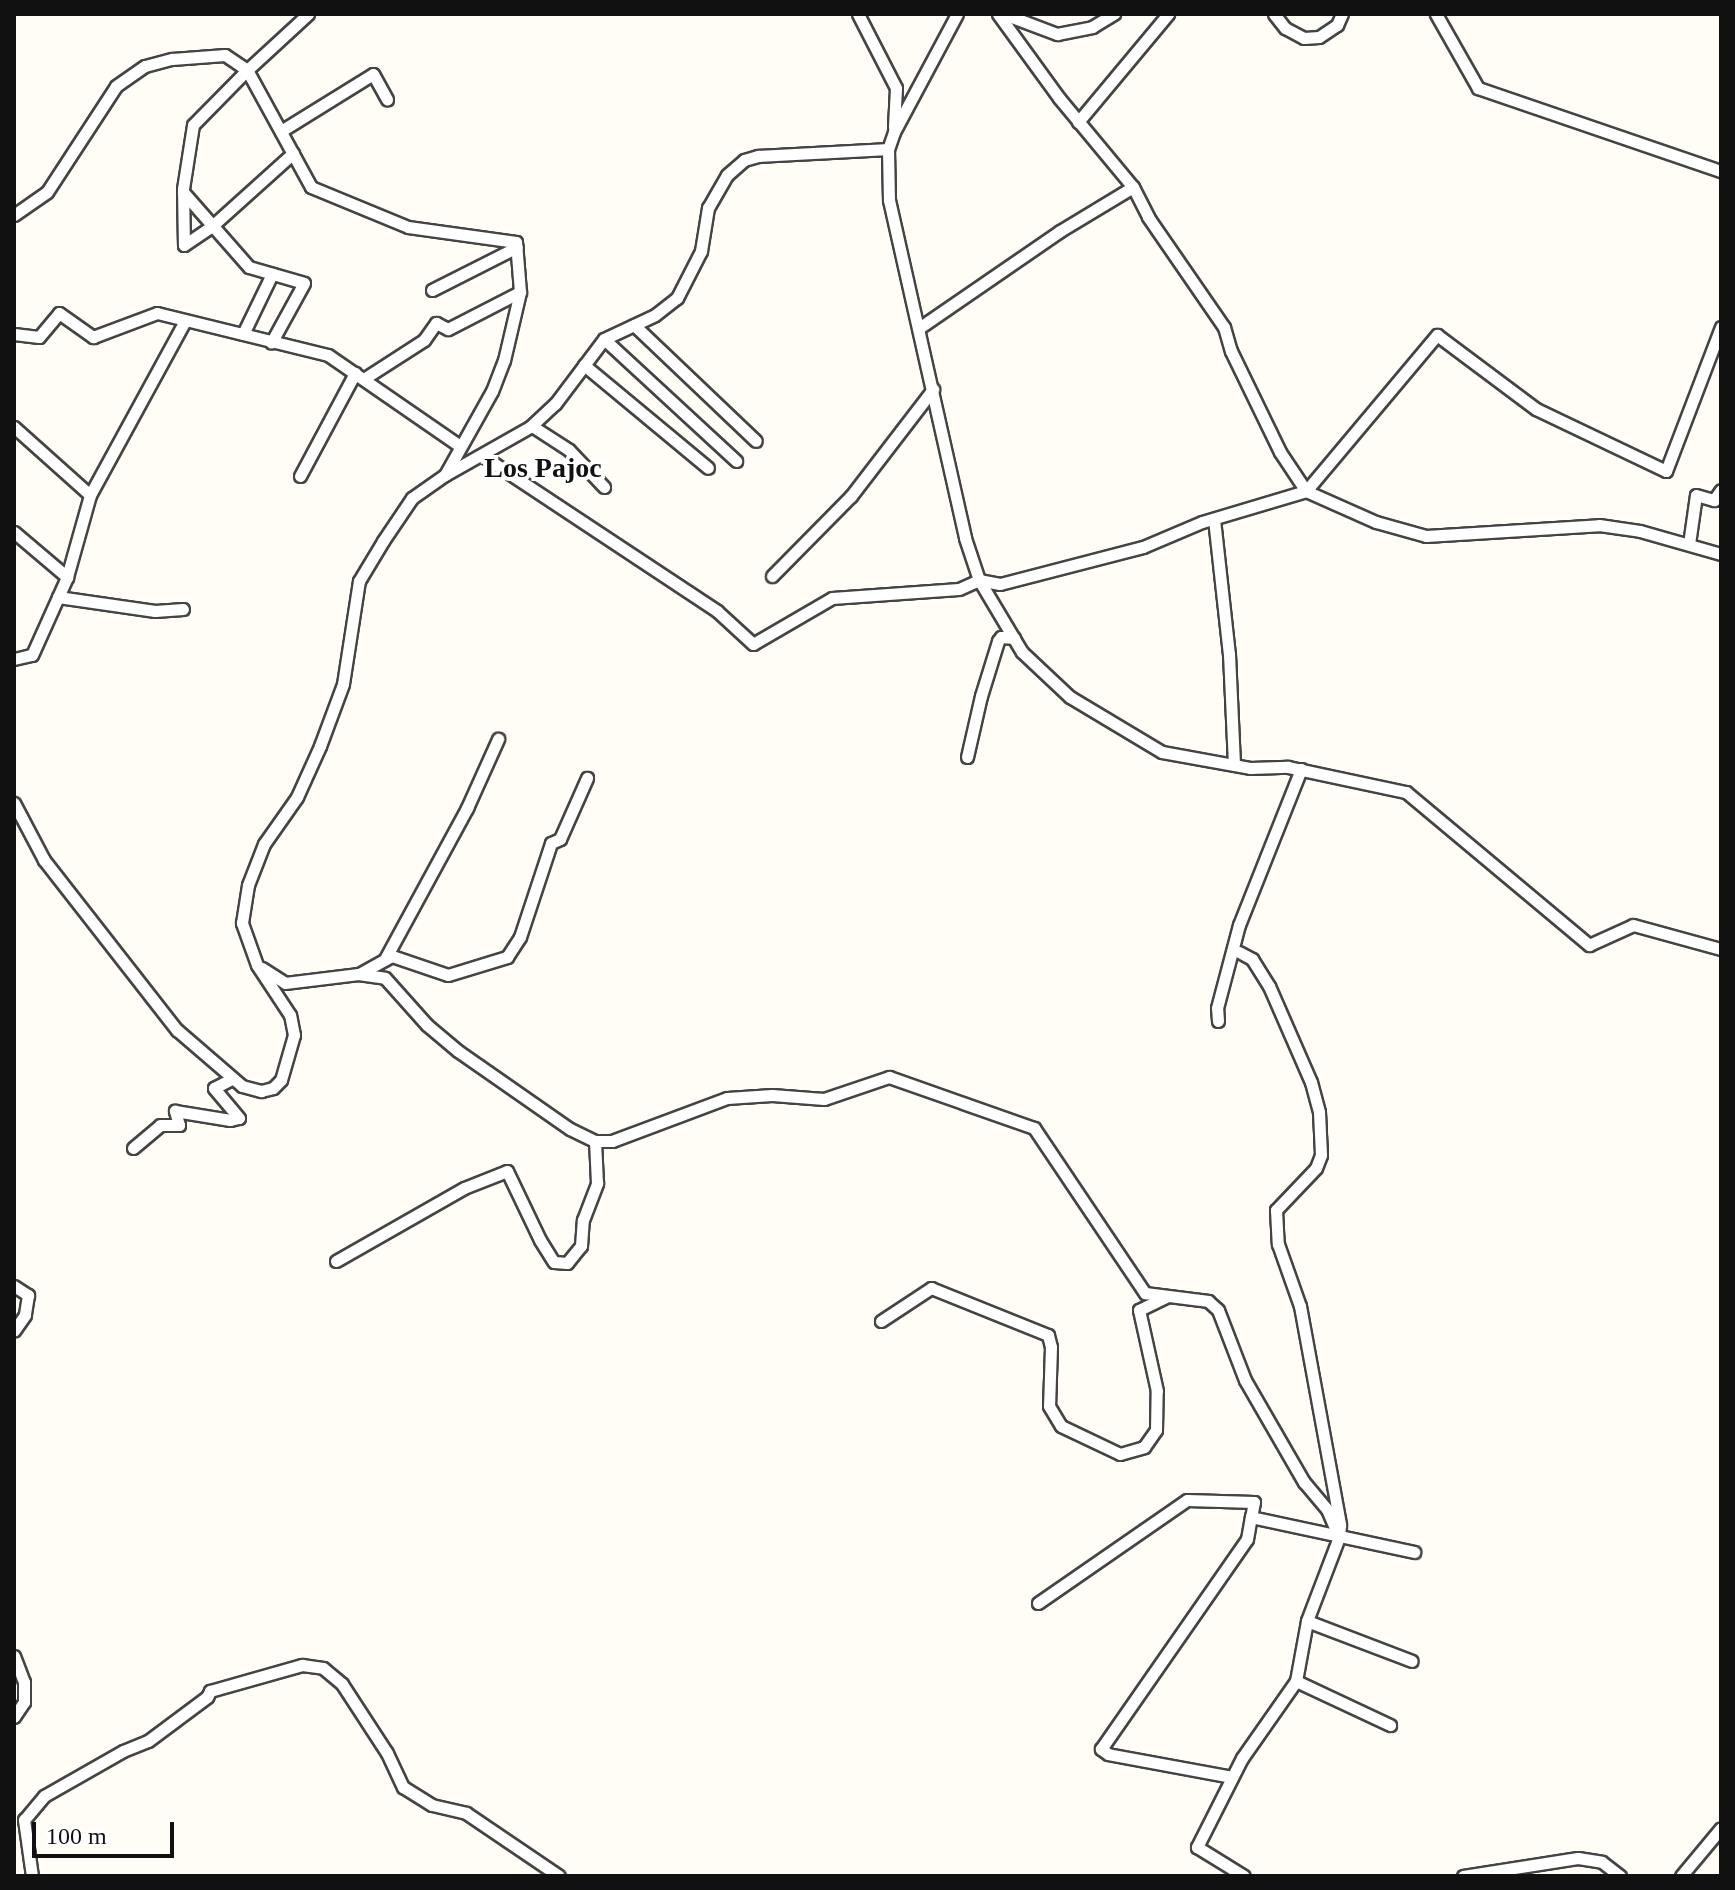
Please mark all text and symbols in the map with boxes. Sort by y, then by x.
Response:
district label: Los Pajoc [484,451,602,485]
scale bar [36,1806,178,1856]
text: 100 m [46,1823,107,1849]

